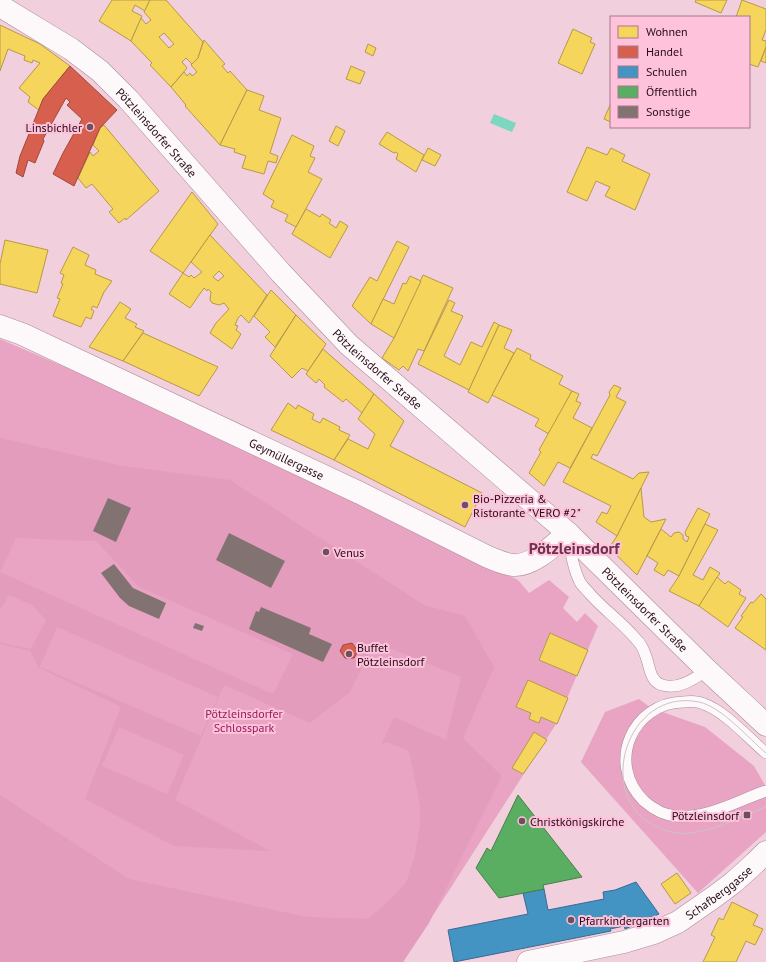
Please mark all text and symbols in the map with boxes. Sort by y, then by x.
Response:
legend [610,16,750,128]
text: Wohnen [646,24,688,39]
text: Handel [646,44,683,59]
text: Schulen [646,64,687,79]
street label: Pötzleinsdorfer Straße [113,84,200,180]
text: Öffentlich [646,84,697,99]
text: Sonstige [646,104,690,119]
place label: Linsbichler [26,120,82,135]
marker: Linsbichler [85,122,95,132]
street label: Pötzleinsdorfer Straße [330,325,426,412]
street label: Geymüllergasse [247,435,327,483]
place label: Bio-Pizzeria & Ristorante "VERO #2" [473,491,581,520]
marker: Bio-Pizzeria & Ristorante "VERO #2" [460,500,470,510]
district label: Pötzleinsdorf [529,538,620,558]
place label: Venus [333,545,364,560]
marker: Venus [321,547,331,557]
street label: Pötzleinsdorfer Straße [599,564,691,655]
place label: Buffet Pötzleinsdorf [357,640,426,669]
marker: Buffet Pötzleinsdorf [344,649,354,659]
park label: Pötzleinsdorfer Schlosspark [205,706,283,735]
place label: Pötzleinsdorf [672,808,740,823]
marker: Pötzleinsdorf [742,810,752,820]
place label: Christkönigskirche [530,814,624,829]
marker: Christkönigskirche [517,816,527,826]
street label: Schafberggasse [682,862,755,922]
place label: Pfarrkindergarten [579,913,669,928]
marker: Pfarrkindergarten [566,915,576,925]

